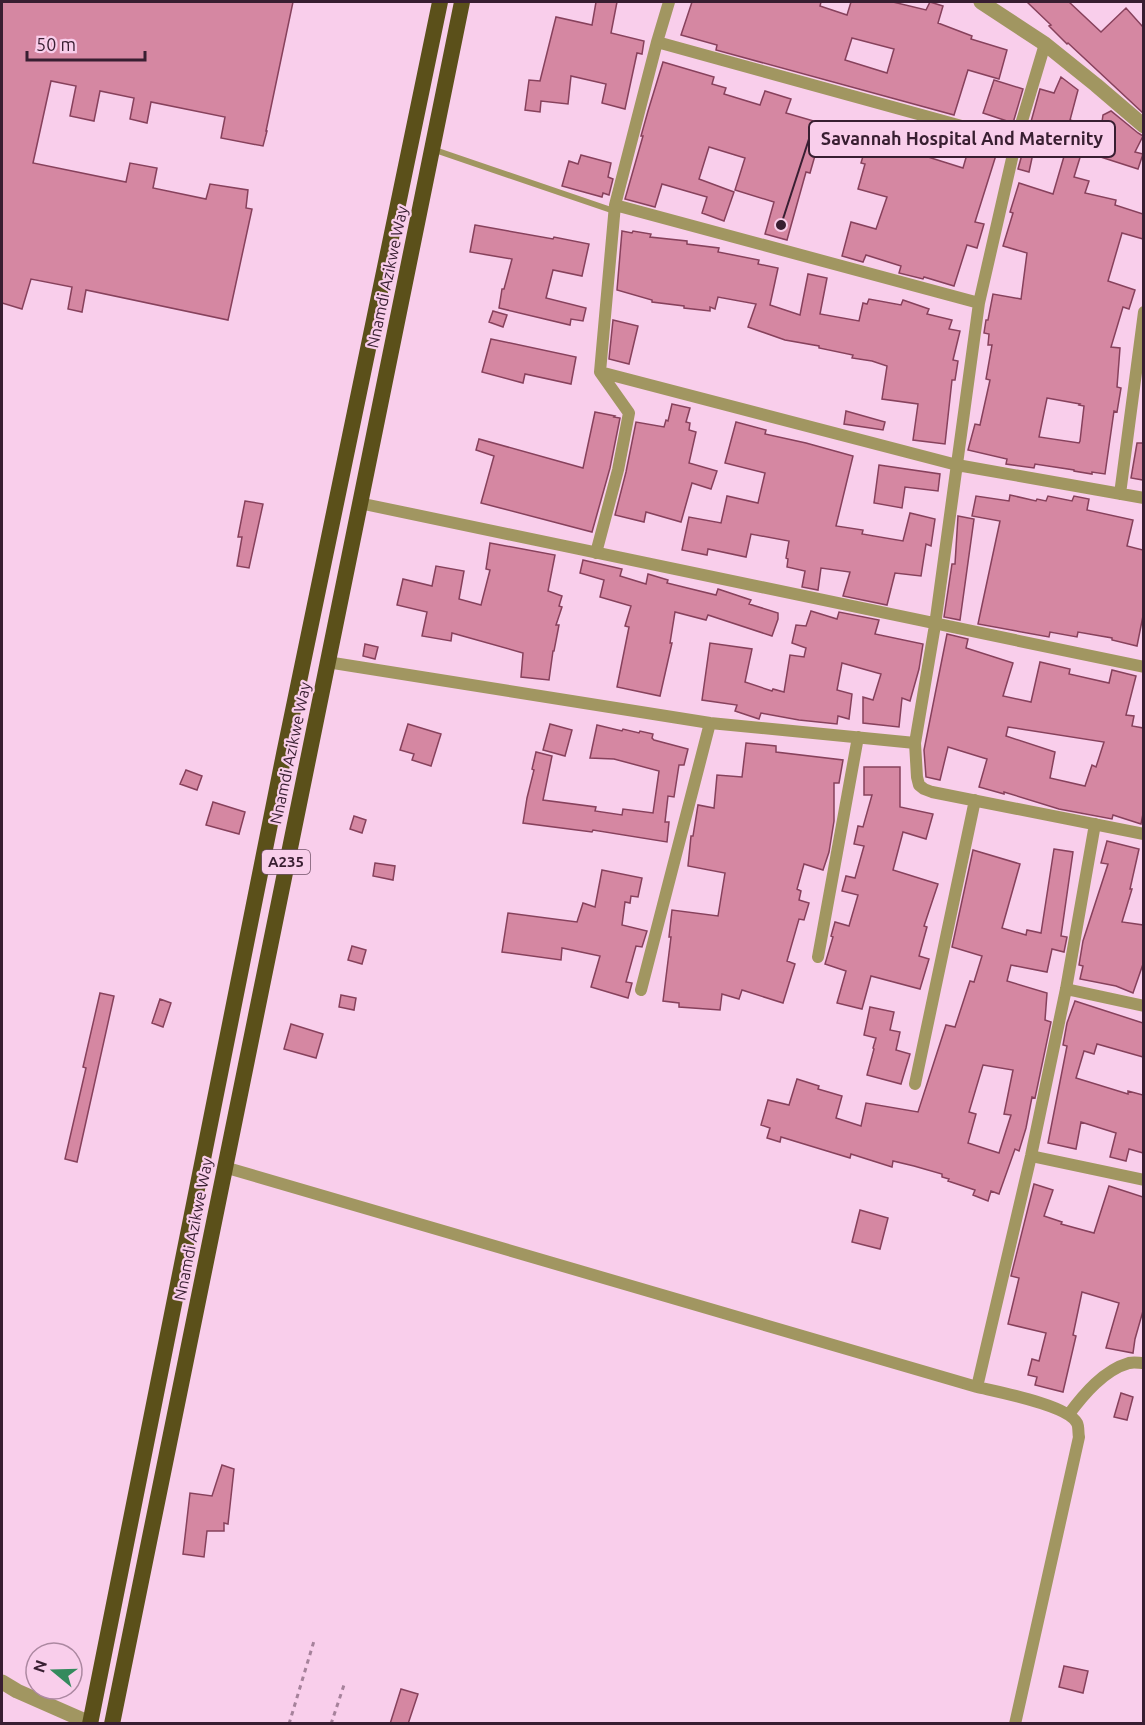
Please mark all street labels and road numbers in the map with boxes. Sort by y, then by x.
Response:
street label: Nnamdi Azikwe Way [363,204,411,350]
street label: Nnamdi Azikwe Way [266,680,314,826]
road number: A235 [262,850,310,874]
street label: Nnamdi Azikwe Way [170,1156,216,1302]

